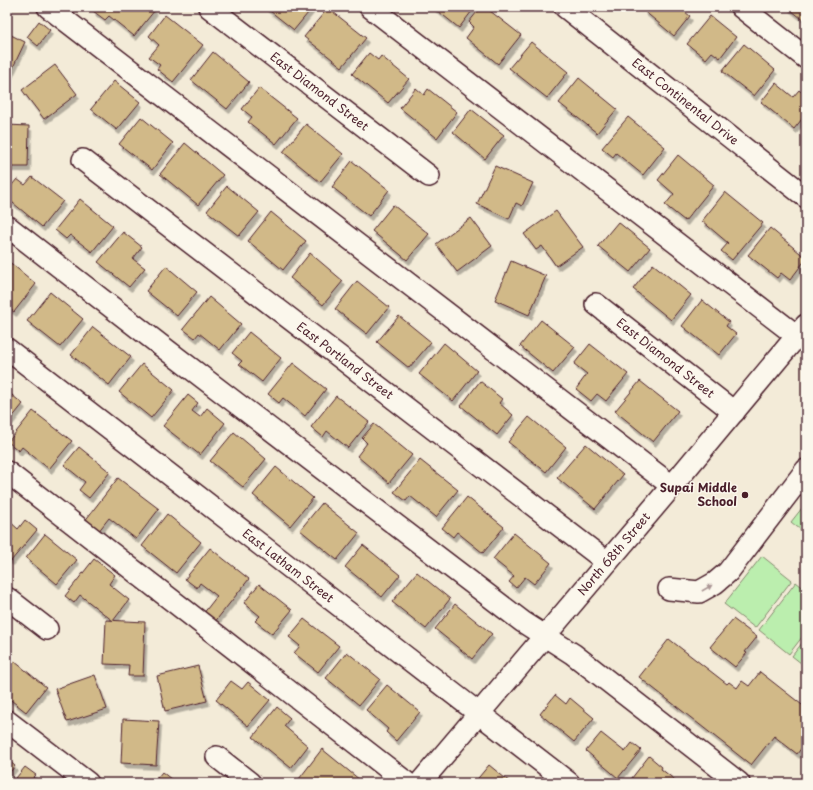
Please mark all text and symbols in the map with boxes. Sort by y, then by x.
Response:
street label: East Diamond Street [267,47,373,135]
street label: East Continental Drive [629,53,743,149]
street label: East Diamond Street [613,313,719,402]
street label: East Portland Street [293,317,398,403]
place label: Supai Middle School [660,478,737,510]
marker: Supai Middle School [740,490,750,500]
street label: North 68th Street [573,508,654,599]
street label: East Latham Street [239,524,338,606]
one-way arrow [701,585,713,592]

